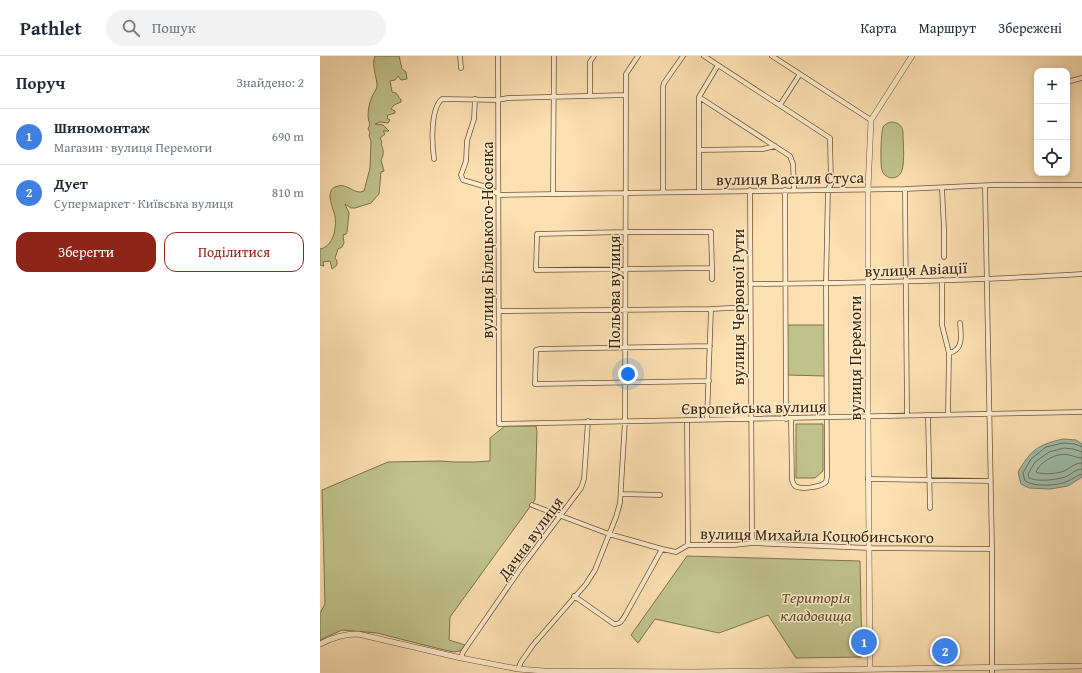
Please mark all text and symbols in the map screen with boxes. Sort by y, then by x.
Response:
search box [106,10,386,46]
text: Pathlet [20,14,82,42]
icon: search [120,17,142,39]
text: Пошук [152,17,196,38]
text: Карта [861,18,897,38]
text: Маршрут [919,18,976,38]
text: Збережені [998,18,1062,38]
map controls [1034,68,1070,176]
button: + [1034,68,1070,104]
text: Поруч [16,70,65,95]
text: Знайдено: 2 [236,73,304,92]
button: − [1034,104,1070,140]
text: Шиномонтаж [54,117,150,138]
text: 1 [26,127,32,146]
text: 690 m [272,127,304,146]
text: Магазин · вулиця Перемоги [54,138,212,157]
button: locate [1034,140,1070,176]
street label: вулиця Білецького-Носенка [475,141,499,339]
street label: вулиця Василя Стуса [716,165,865,191]
text: Дует [54,173,88,194]
text: 2 [26,183,32,202]
text: 810 m [272,183,304,202]
text: Супермаркет · Київська вулиця [54,194,233,213]
street label: вулиця Червоної Рути [726,228,750,385]
button: Зберегти [16,232,156,272]
button: Поділитися [164,232,304,272]
street label: Польова вулиця [602,235,626,349]
street label: вулиця Авіації [864,255,968,283]
street label: вулиця Перемоги [843,295,867,420]
your location [618,364,638,384]
street label: Європейська вулиця [681,394,827,420]
street label: Дачна вулиця [491,491,569,586]
street label: вулиця Михайла Коцюбинського [700,521,934,549]
park label: Територія кладовища [780,585,852,627]
pin: 1 [851,627,877,657]
pin: 2 [932,636,958,666]

